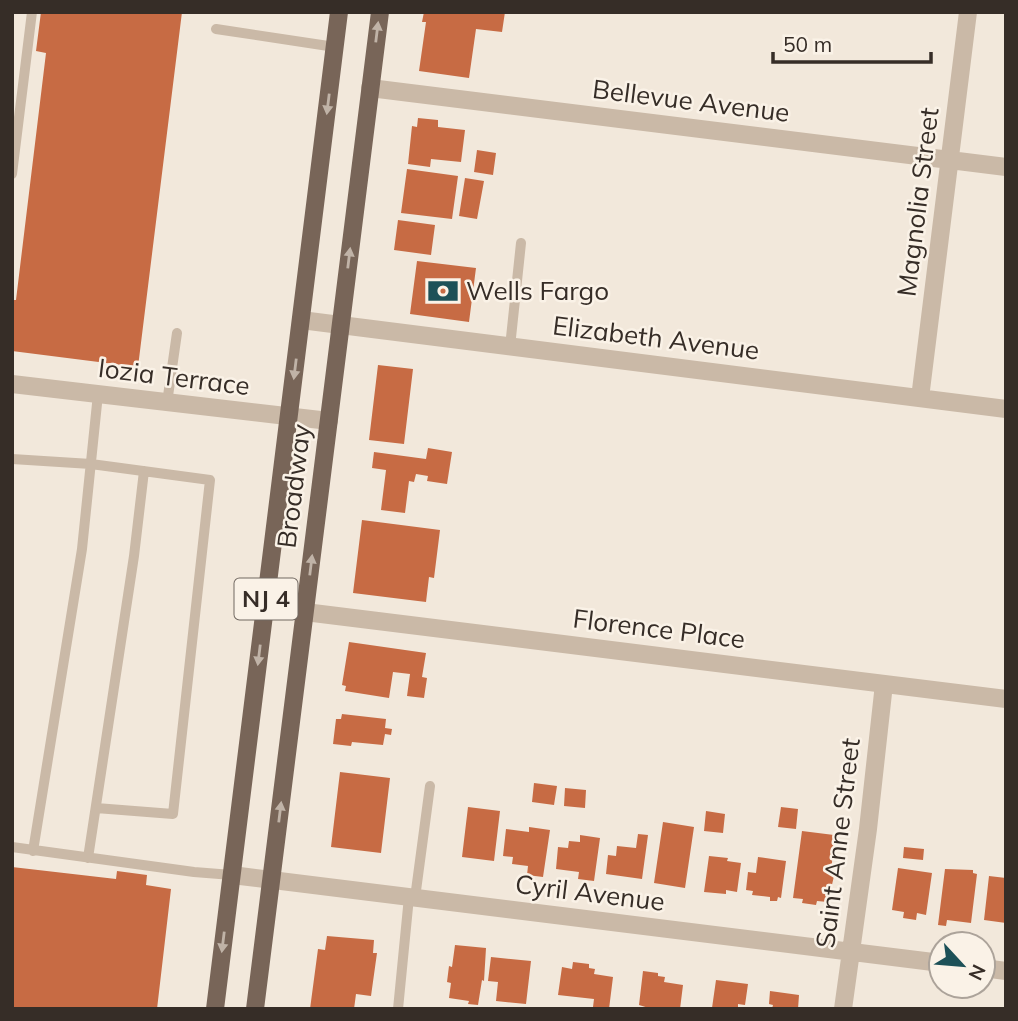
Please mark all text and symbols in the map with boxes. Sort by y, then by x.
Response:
one-way arrow [372,21,383,43]
scale bar [773,21,930,65]
text: 50 m [783,31,832,57]
street label: Bellevue Avenue [591,72,792,129]
one-way arrow [322,93,333,115]
street label: Magnolia Street [890,105,945,298]
one-way arrow [344,247,355,269]
bank icon: Wells Fargo [426,274,460,308]
place label: Wells Fargo [466,274,609,307]
street label: Elizabeth Avenue [551,308,761,367]
street label: Iozia Terrace [96,351,252,402]
one-way arrow [289,358,300,380]
street label: Broadway [270,422,317,550]
one-way arrow [305,554,316,576]
road number: NJ 4 [234,578,298,620]
street label: Florence Place [571,602,747,655]
one-way arrow [253,644,264,666]
street label: Saint Anne Street [808,736,867,950]
one-way arrow [274,801,285,823]
street label: Cyril Avenue [514,867,667,918]
north arrow [927,930,997,1000]
one-way arrow [218,931,229,953]
text: N [963,961,991,984]

